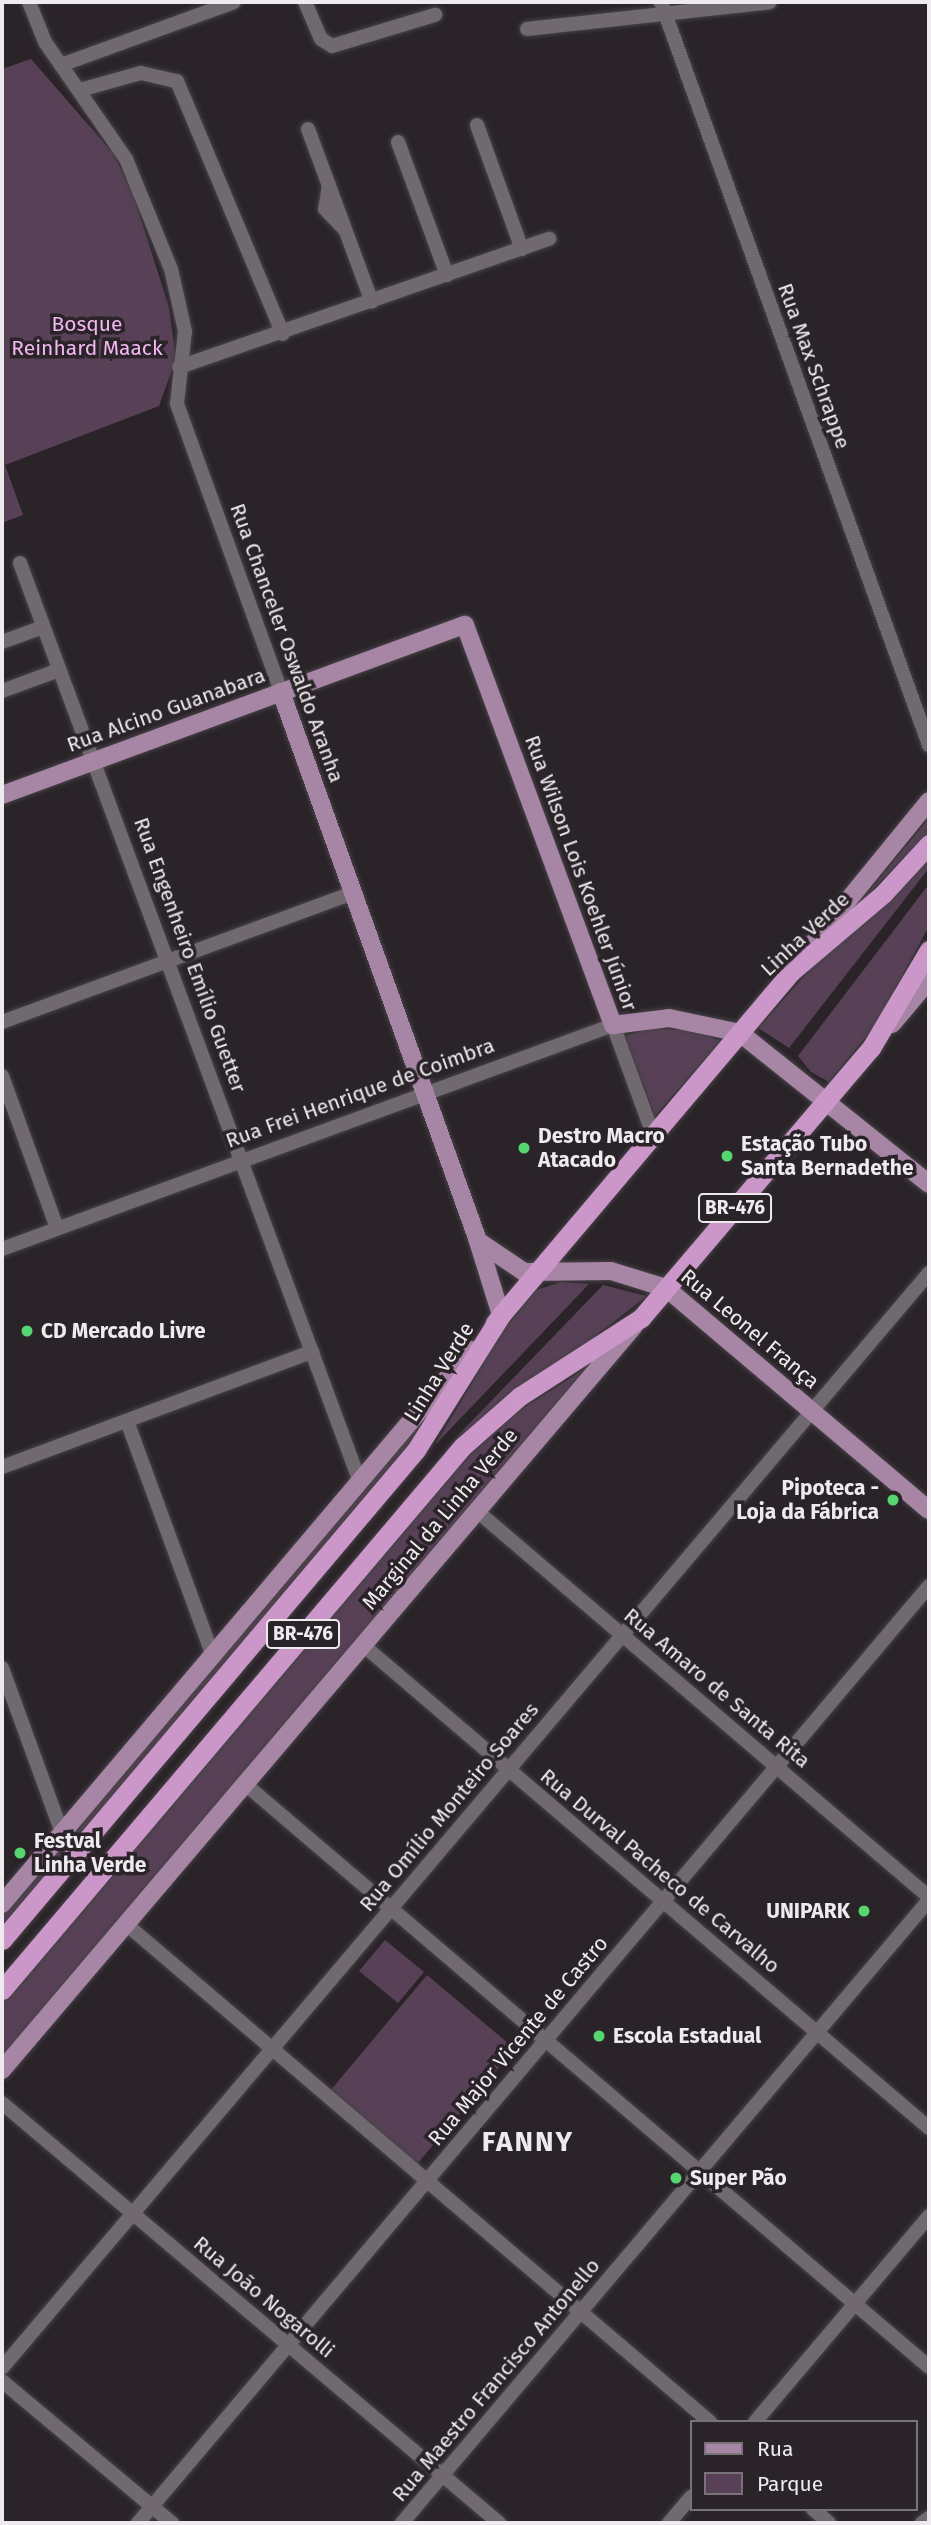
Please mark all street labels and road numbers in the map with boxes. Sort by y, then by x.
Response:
street label: Rua Max Schrappe [772,280,856,452]
street label: Rua Chanceler Oswaldo Aranha [225,500,349,786]
street label: Rua Alcino Guanabara [63,662,269,758]
street label: Rua Wilson Lois Koehler Júnior [519,732,643,1014]
street label: Rua Engenheiro Emílio Guetter [128,814,252,1096]
street label: Linha Verde [755,887,855,981]
street label: Rua Frei Henrique de Coimbra [222,1033,498,1153]
road number: BR-476 [696,1192,774,1224]
street label: Rua Leonel França [676,1264,824,1394]
street label: Linha Verde [399,1318,479,1426]
street label: Marginal da Linha Verde [357,1423,523,1615]
street label: Rua Amaro de Santa Rita [619,1603,815,1773]
road number: BR-476 [264,1618,342,1650]
street label: Rua Omílio Monteiro Soares [354,1697,544,1917]
street label: Rua Durval Pacheco de Carvalho [535,1763,785,1979]
street label: Rua Major Vicente de Castro [423,1931,613,2151]
street label: Rua João Nogarolli [188,2231,340,2363]
street label: Rua Maestro Francisco Antonello [387,2253,605,2507]

